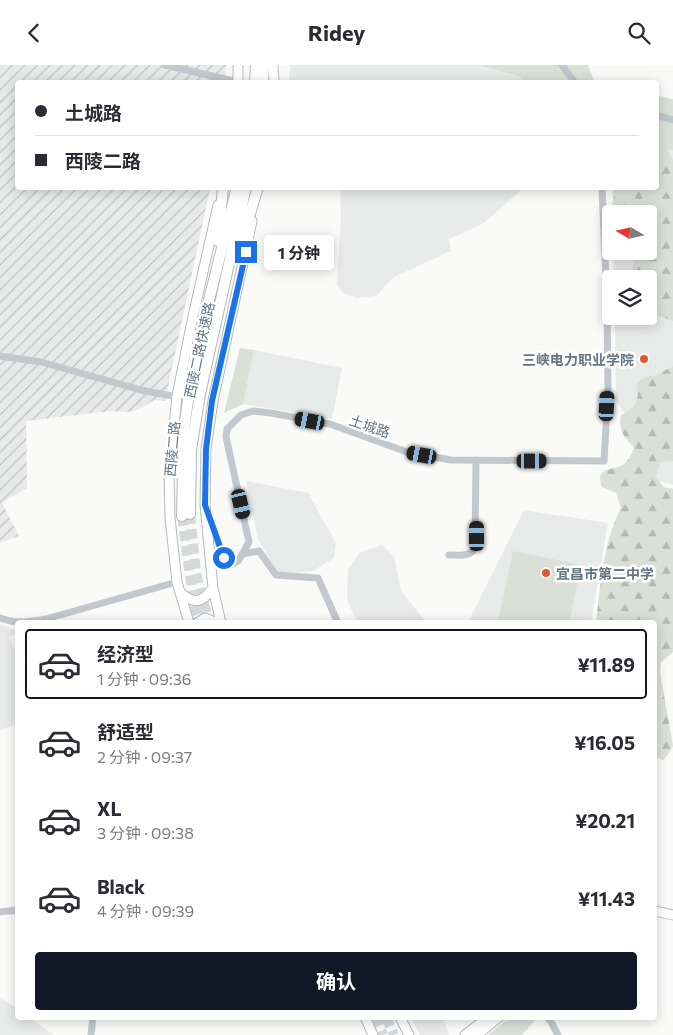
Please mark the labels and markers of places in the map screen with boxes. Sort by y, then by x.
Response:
place label: 三峡电力职业学院 [522,351,634,368]
marker: 三峡电力职业学院 [638,353,650,365]
place label: 宜昌市第二中学 [556,565,654,582]
marker: 宜昌市第二中学 [540,567,552,579]

